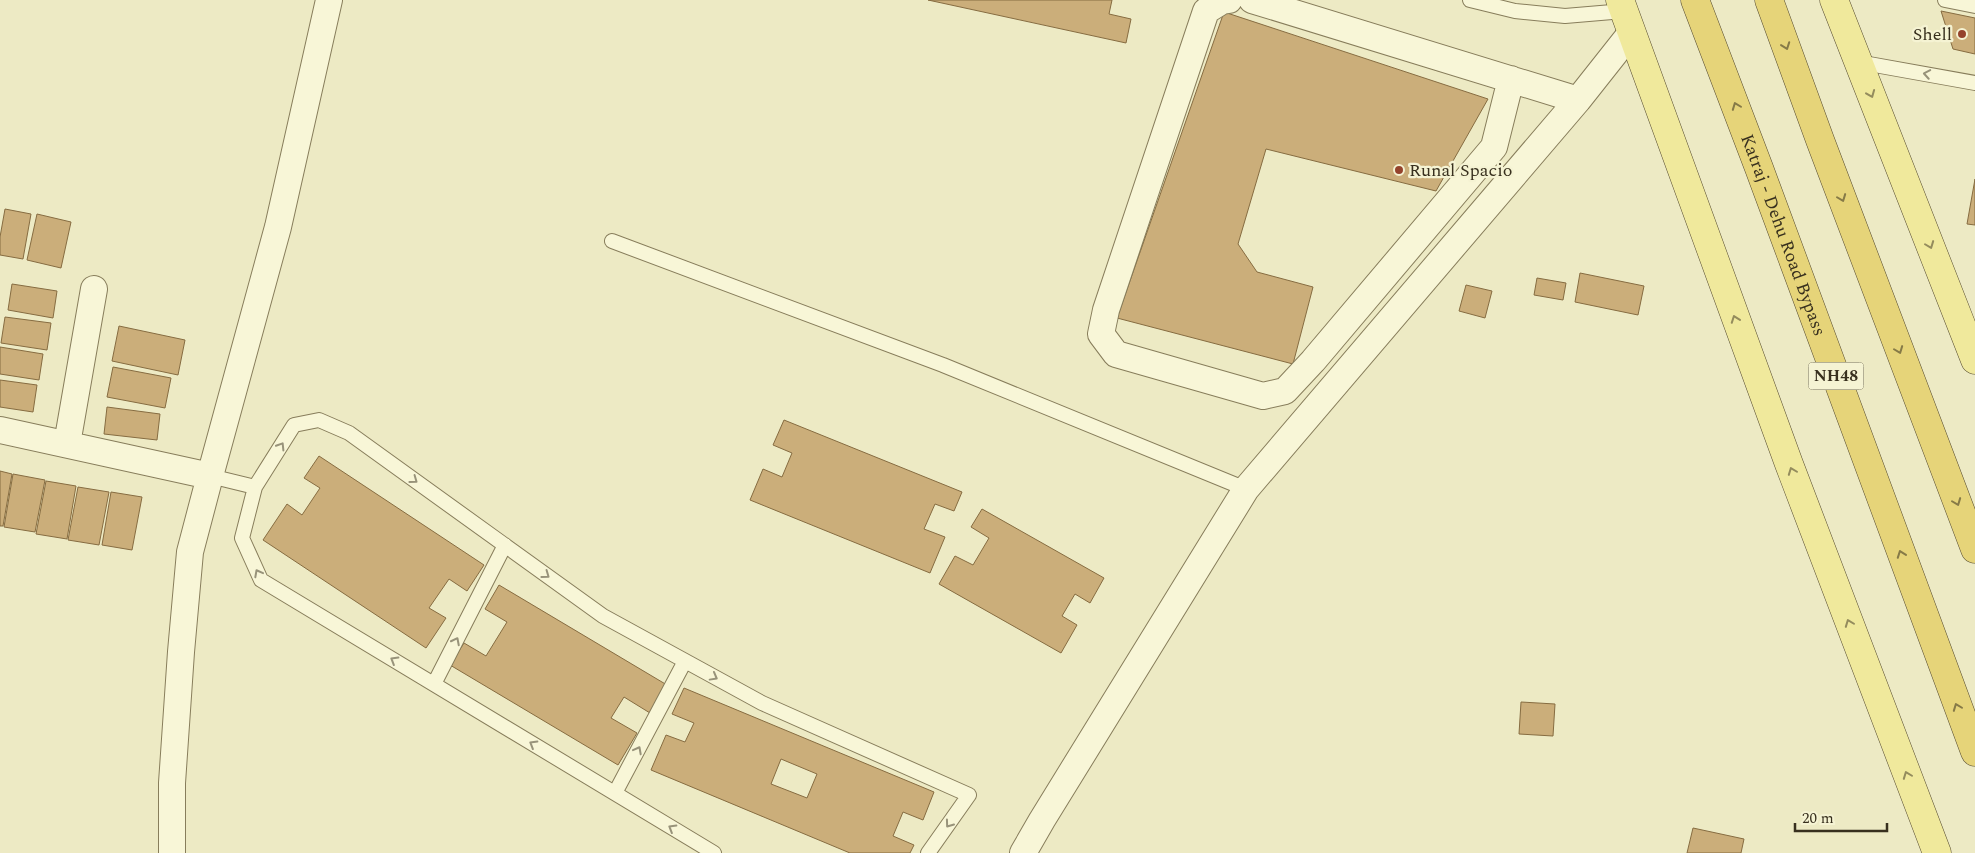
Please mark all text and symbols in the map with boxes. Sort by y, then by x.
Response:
place label: Shell [1913,21,1952,48]
marker: Shell [1956,28,1968,40]
one-way arrow [1780,41,1790,50]
one-way arrow [1923,70,1931,80]
one-way arrow [1865,89,1875,98]
one-way arrow [1732,102,1742,111]
street label: Katraj - Dehu Road Bypass [1734,130,1833,340]
place label: Runal Spacio [1409,157,1513,184]
marker: Runal Spacio [1393,164,1405,176]
one-way arrow [1836,193,1846,202]
one-way arrow [1924,241,1934,249]
one-way arrow [1731,315,1741,323]
one-way arrow [1893,345,1904,354]
road number: NH48 [1808,362,1864,390]
one-way arrow [275,443,285,452]
one-way arrow [1788,467,1798,476]
one-way arrow [408,474,418,483]
one-way arrow [1951,497,1961,506]
one-way arrow [1897,550,1907,559]
one-way arrow [254,569,264,578]
one-way arrow [540,569,549,577]
one-way arrow [1845,619,1856,628]
one-way arrow [450,637,460,646]
one-way arrow [390,656,399,666]
one-way arrow [709,671,718,681]
one-way arrow [1953,703,1963,712]
one-way arrow [529,740,538,750]
one-way arrow [632,747,642,756]
one-way arrow [1903,771,1913,780]
scale bar [1795,800,1888,832]
text: 20 m [1802,807,1834,830]
one-way arrow [946,818,954,827]
one-way arrow [668,824,677,834]

